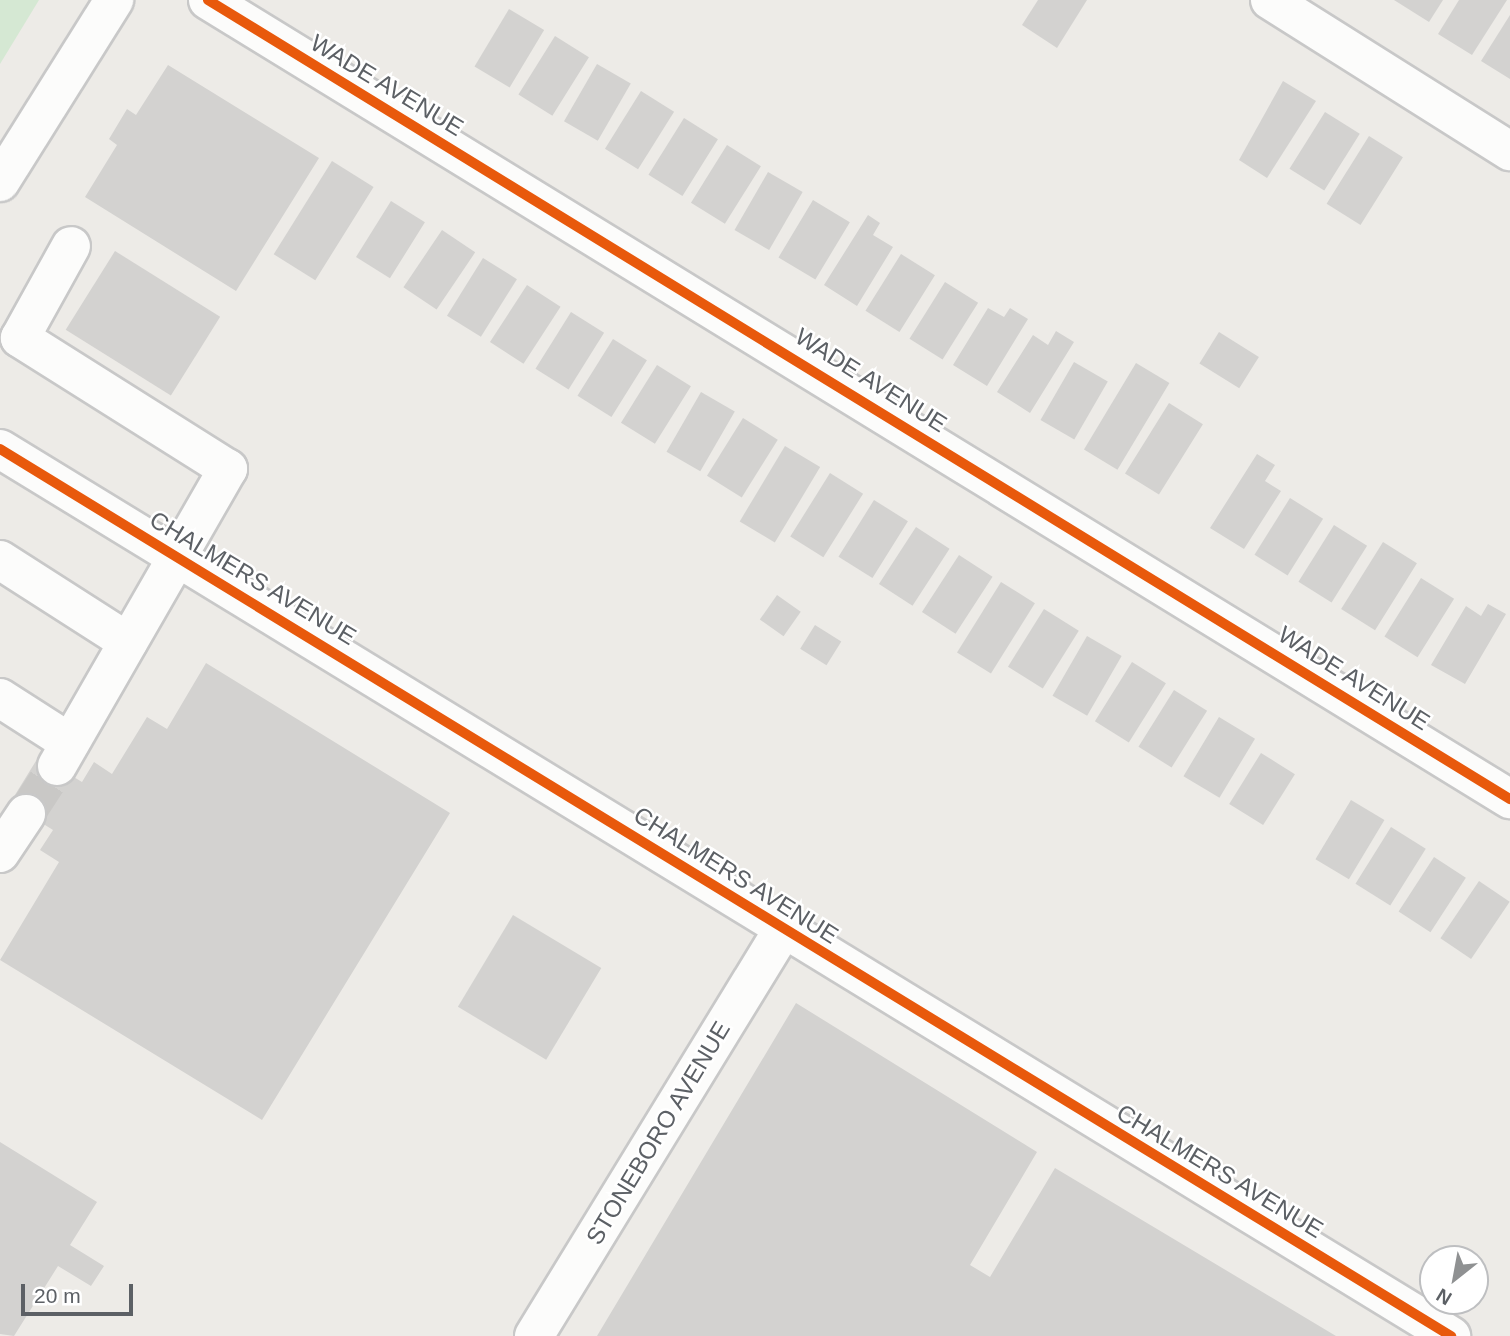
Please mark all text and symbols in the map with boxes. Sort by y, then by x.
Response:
street label: WADE AVENUE [305,28,469,142]
street label: WADE AVENUE [789,322,953,438]
street label: CHALMERS AVENUE [144,505,362,651]
street label: WADE AVENUE [1272,620,1436,736]
street label: CHALMERS AVENUE [628,800,844,950]
street label: STONEBORO AVENUE [580,1016,736,1250]
street label: CHALMERS AVENUE [1111,1098,1329,1244]
north arrow [1419,1245,1489,1315]
scale bar [24,1270,136,1314]
text: 20 m [34,1284,81,1307]
text: N [1433,1284,1455,1309]

